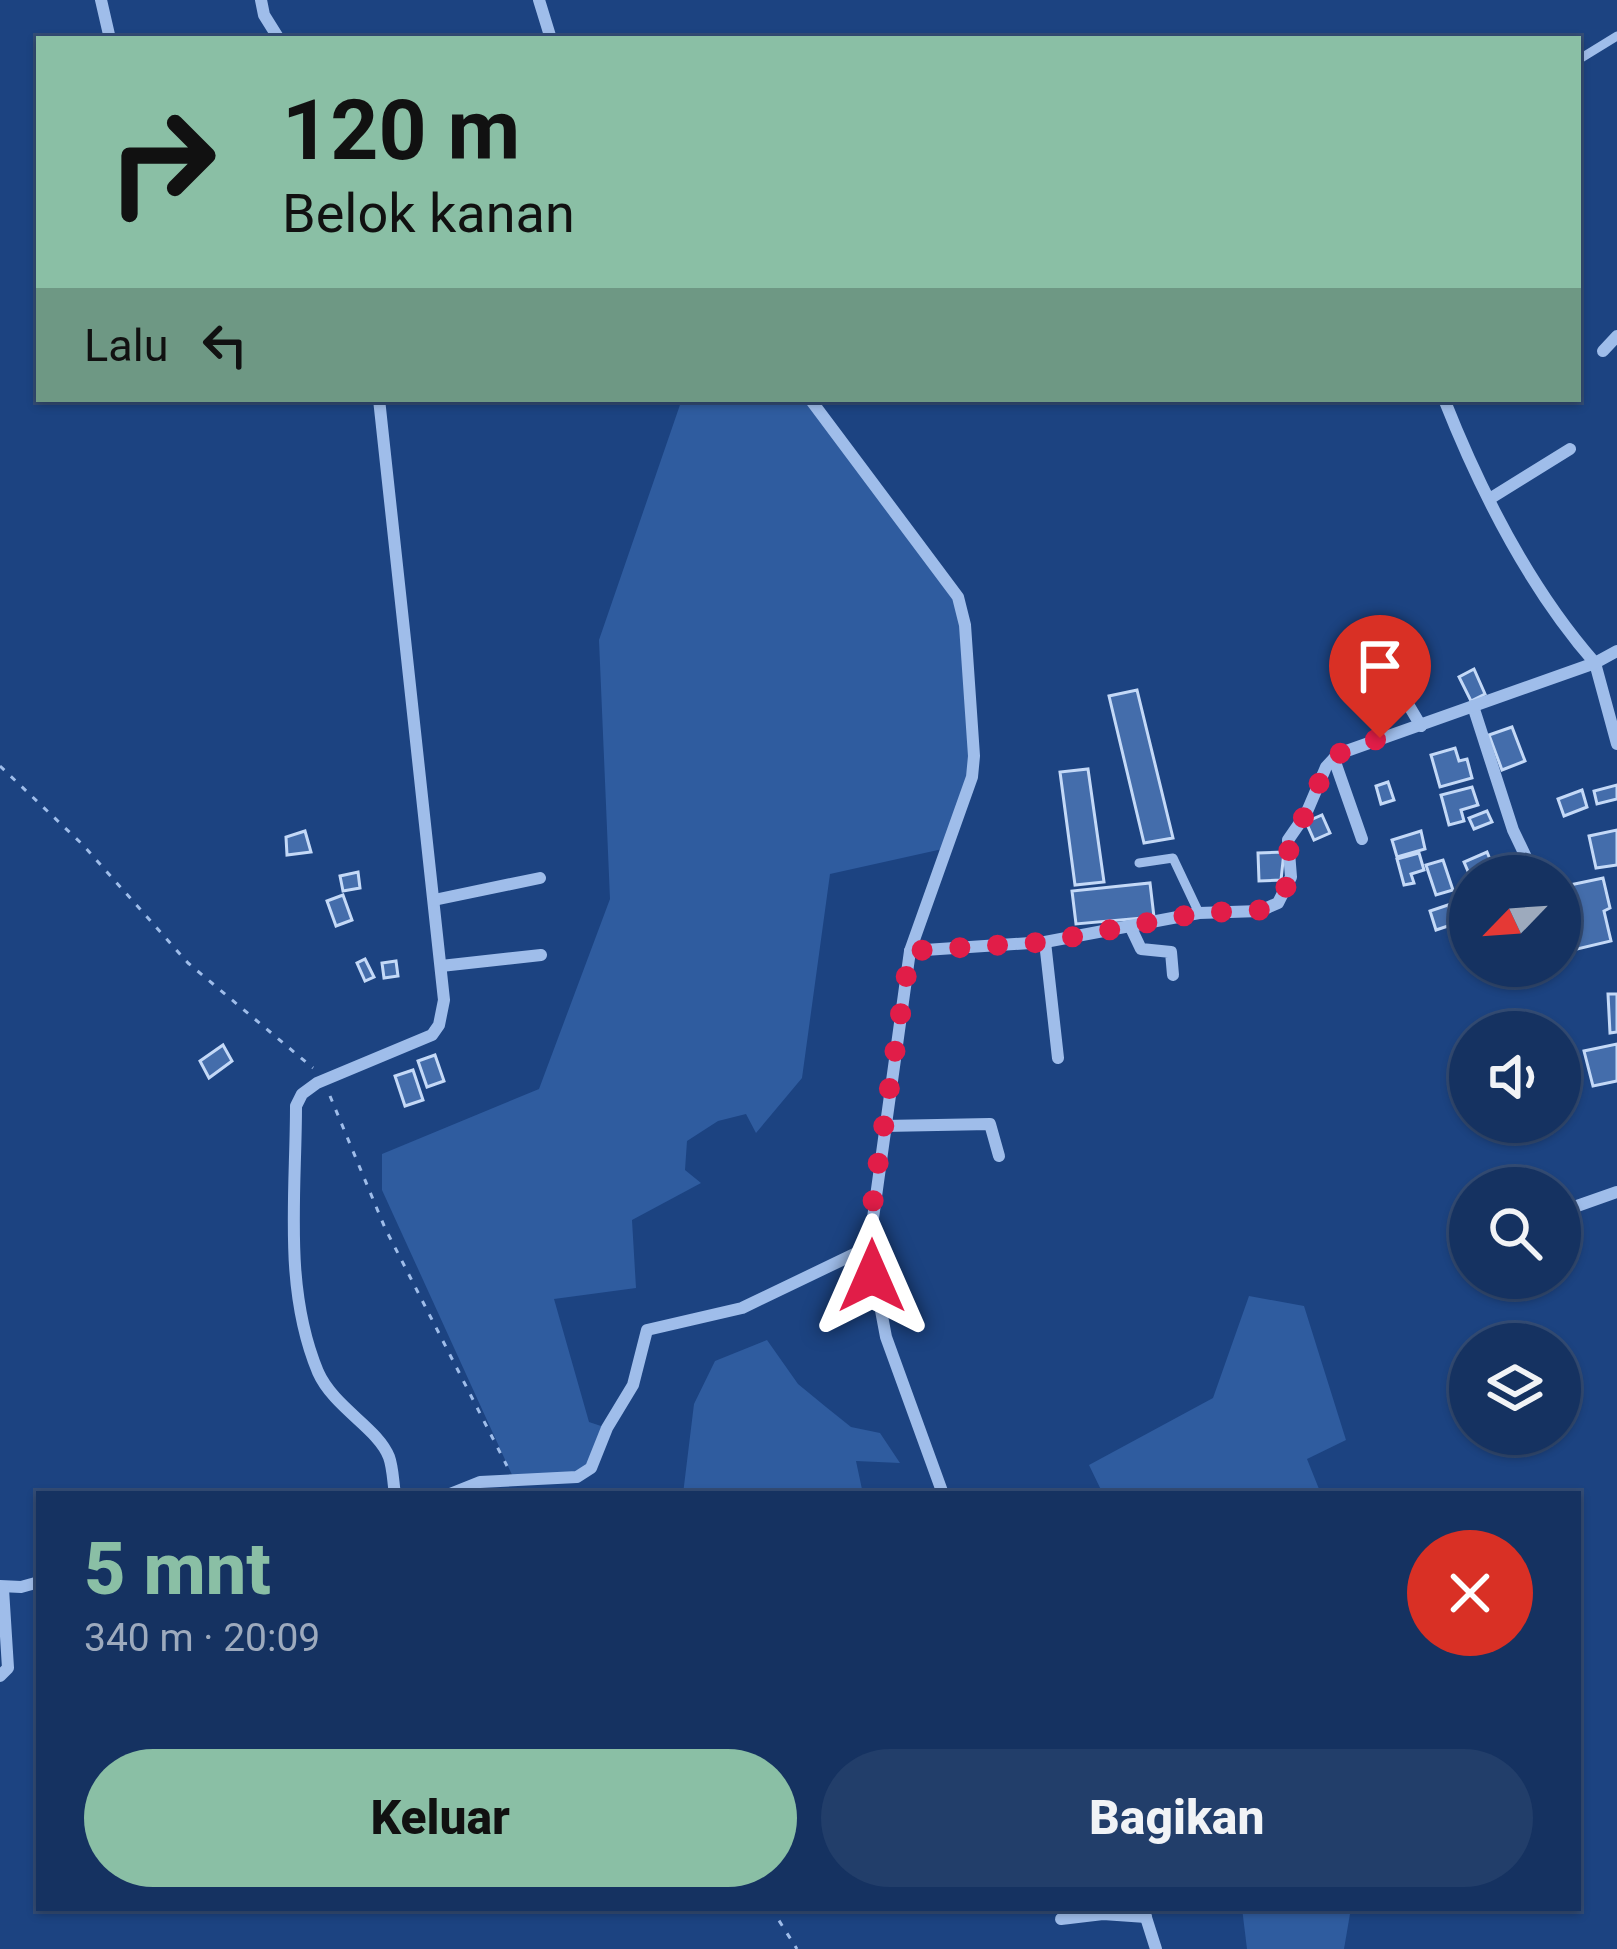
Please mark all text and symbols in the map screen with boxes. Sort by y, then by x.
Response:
text: 120 m [282,81,520,180]
icon: right [84,84,240,240]
text: Belok kanan [282,182,575,245]
icon: left [192,312,258,378]
text: Lalu [84,319,168,372]
pin [1329,615,1431,738]
icon: arrive [1347,633,1413,699]
north arrow [1449,855,1581,987]
map controls [1449,855,1581,1455]
button: sound [1449,1011,1581,1143]
button: search [1449,1167,1581,1299]
position arrow [809,1213,935,1339]
button: layers [1449,1323,1581,1455]
text: 5 mnt [84,1527,271,1612]
button: close [1407,1530,1533,1656]
text: 340 m · 20:09 [84,1615,320,1661]
button: Keluar [84,1749,797,1887]
button: Bagikan [821,1749,1533,1887]

